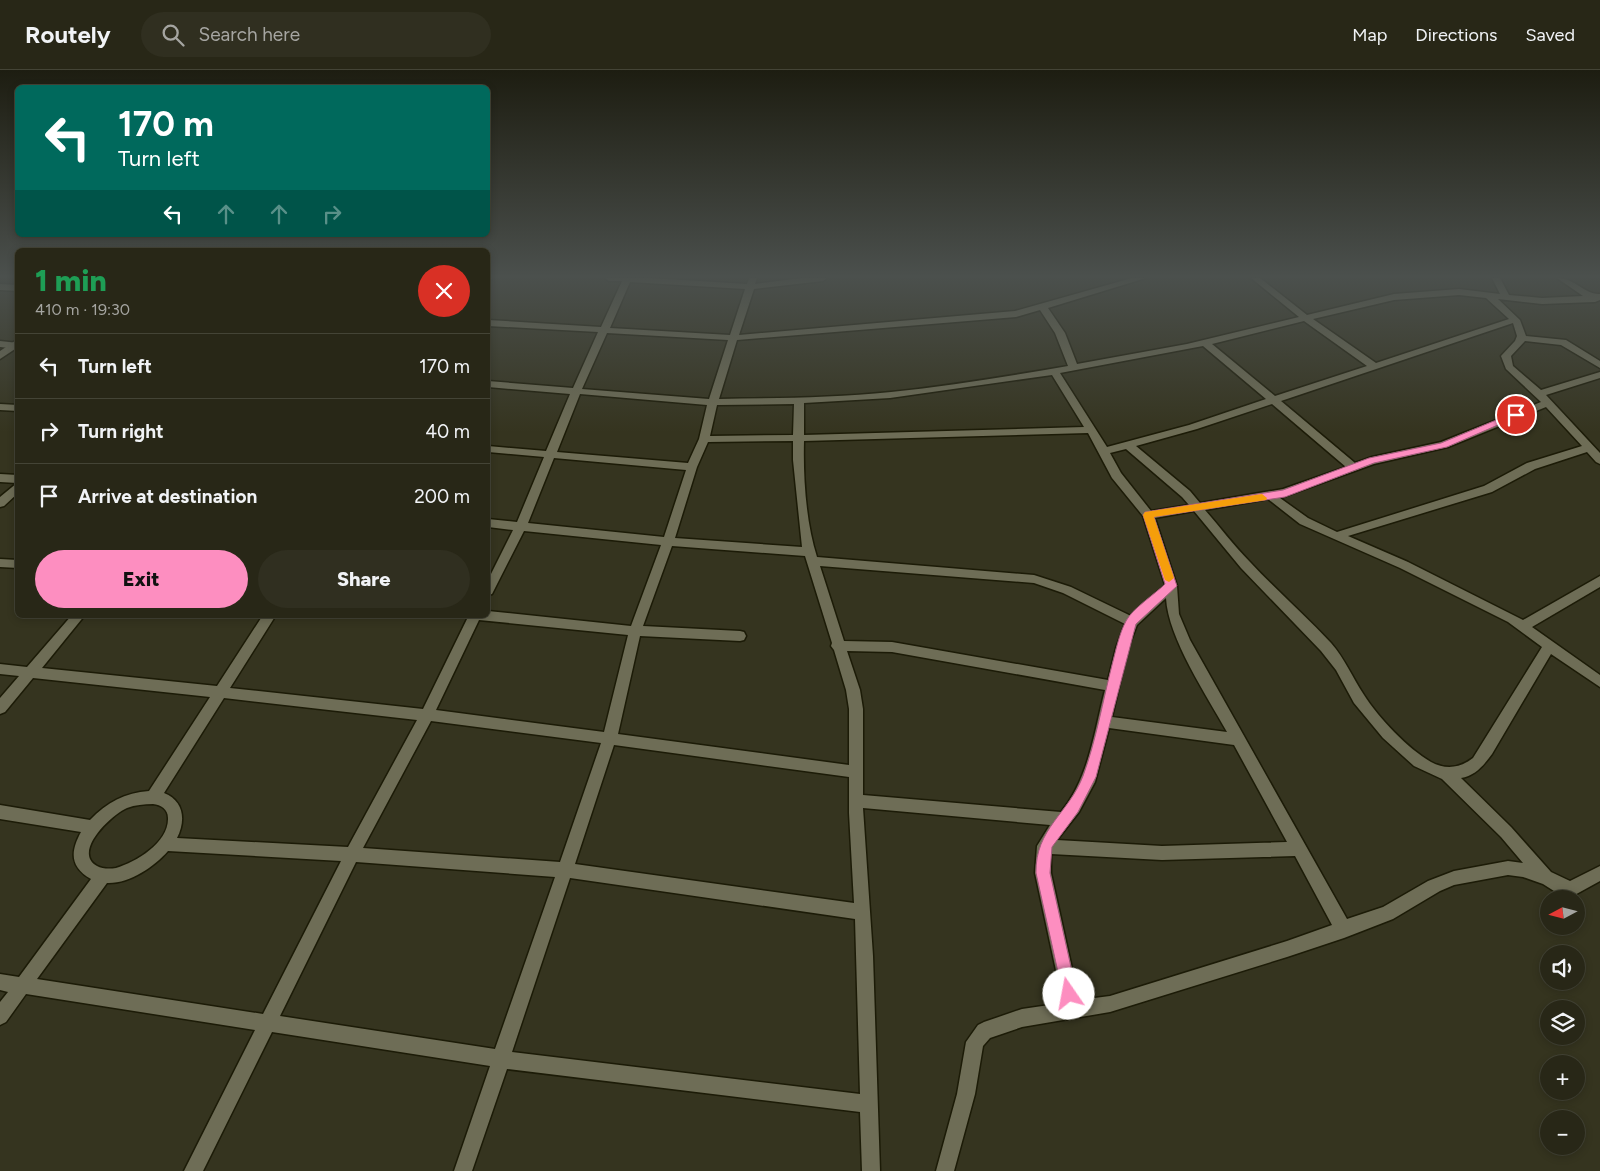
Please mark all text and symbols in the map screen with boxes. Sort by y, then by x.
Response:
search box [141,12,491,57]
text: Routely [25,20,111,49]
icon: search [159,21,187,49]
text: Search here [199,23,300,46]
text: Map [1352,24,1387,46]
text: Directions [1415,24,1497,46]
text: Saved [1525,24,1575,46]
text: 170 m [118,103,214,145]
icon: left [35,105,100,170]
text: Turn left [118,145,200,172]
icon: left [159,200,187,228]
icon: ahead [212,200,240,228]
icon: ahead [265,200,293,228]
icon: right [318,200,346,228]
text: 1 min [35,262,107,299]
button: close [418,265,470,317]
text: 410 m · 19:30 [35,300,130,319]
icon: left [35,352,63,380]
text: Turn left [78,355,152,378]
text: 170 m [419,355,470,378]
pin [1495,394,1537,436]
icon: arrive [1502,401,1530,429]
icon: right [35,417,63,445]
text: Turn right [78,420,164,443]
text: 40 m [425,420,470,443]
icon: arrive [35,482,63,510]
text: Arrive at destination [78,485,257,508]
text: 200 m [414,485,470,508]
button: Exit [35,550,248,608]
button: Share [258,550,470,608]
north arrow [1540,890,1585,935]
map controls [1540,890,1585,1155]
button: sound [1540,945,1585,990]
position arrow [1042,967,1094,1019]
button: layers [1540,1000,1585,1045]
button: + [1540,1055,1585,1100]
button: − [1540,1110,1585,1155]

